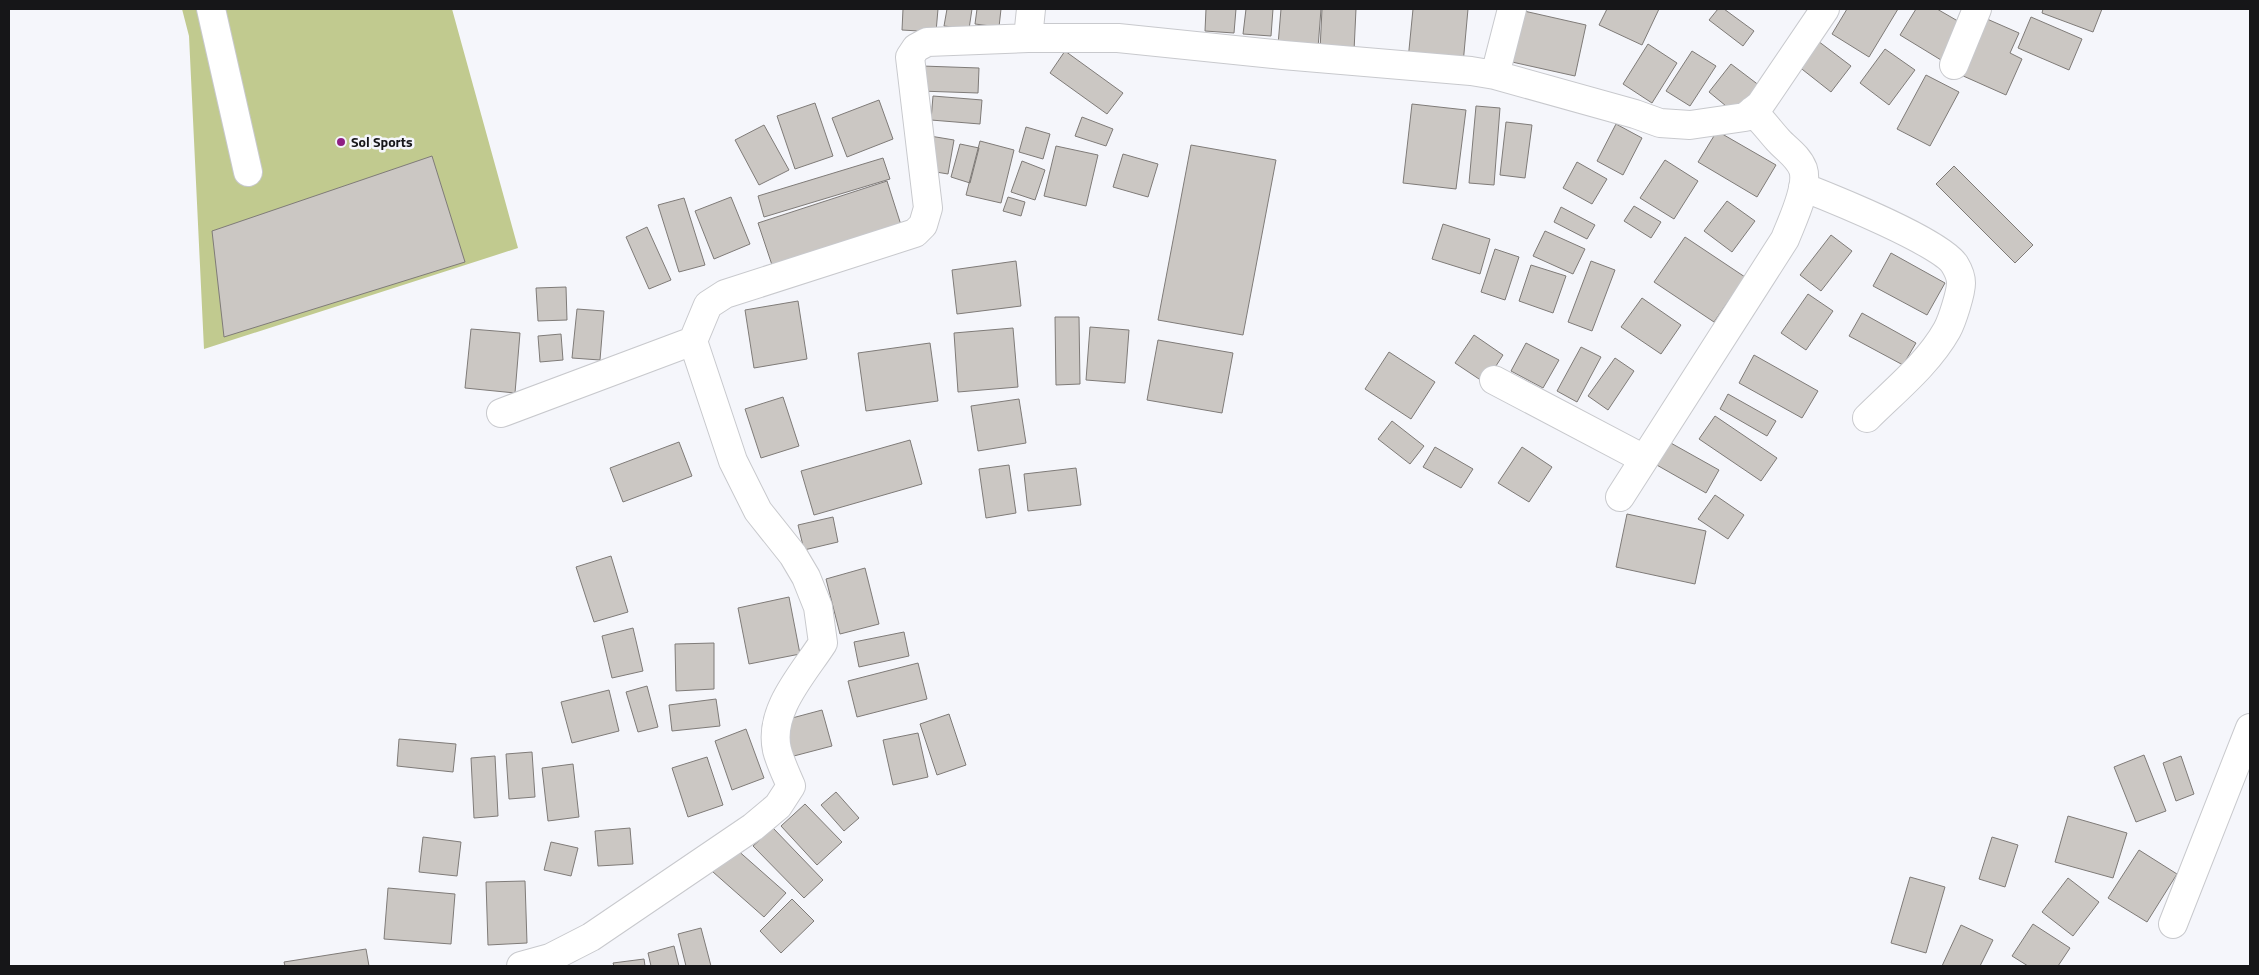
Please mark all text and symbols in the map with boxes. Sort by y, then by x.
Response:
place label: Sol Sports [351,131,413,152]
marker: Sol Sports [335,136,347,148]

